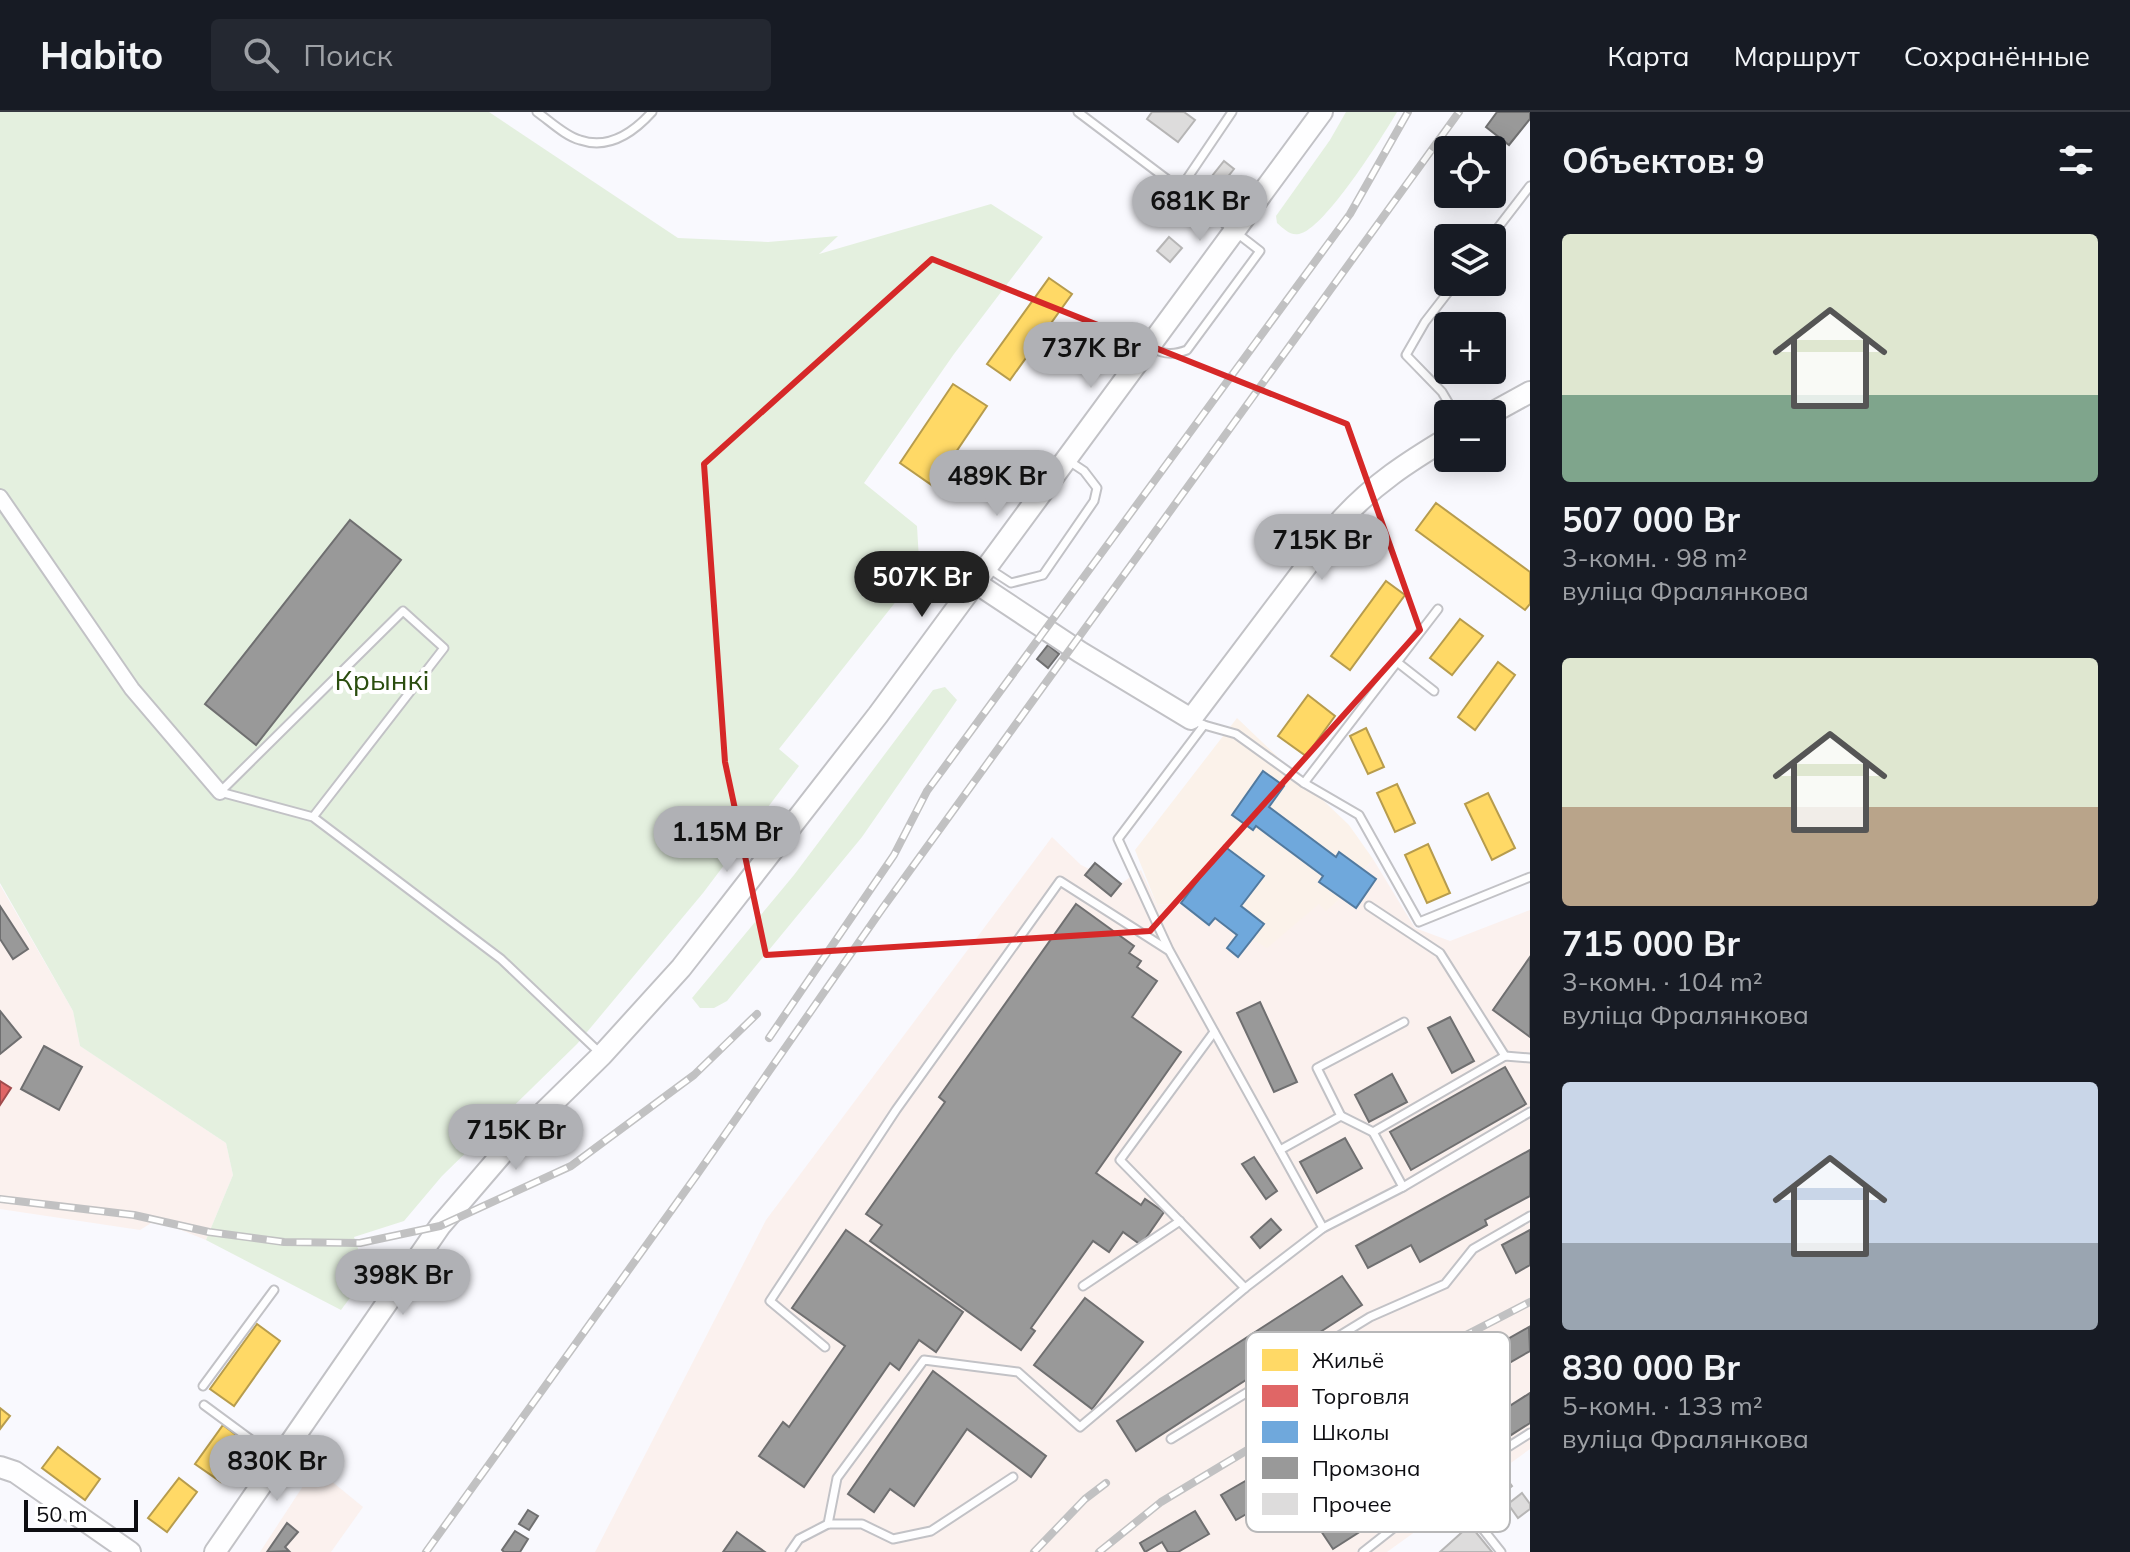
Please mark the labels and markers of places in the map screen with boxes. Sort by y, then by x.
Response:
pin: 681K Br [1126,175,1274,243]
pin: 737K Br [1017,322,1165,390]
pin: 489K Br [923,450,1071,518]
pin: 715K Br [1248,514,1396,582]
pin: 507K Br [848,551,996,619]
pin: 1.15M Br [644,806,810,874]
pin: 715K Br [442,1104,590,1172]
pin: 398K Br [329,1249,477,1317]
pin: 830K Br [203,1435,351,1503]

